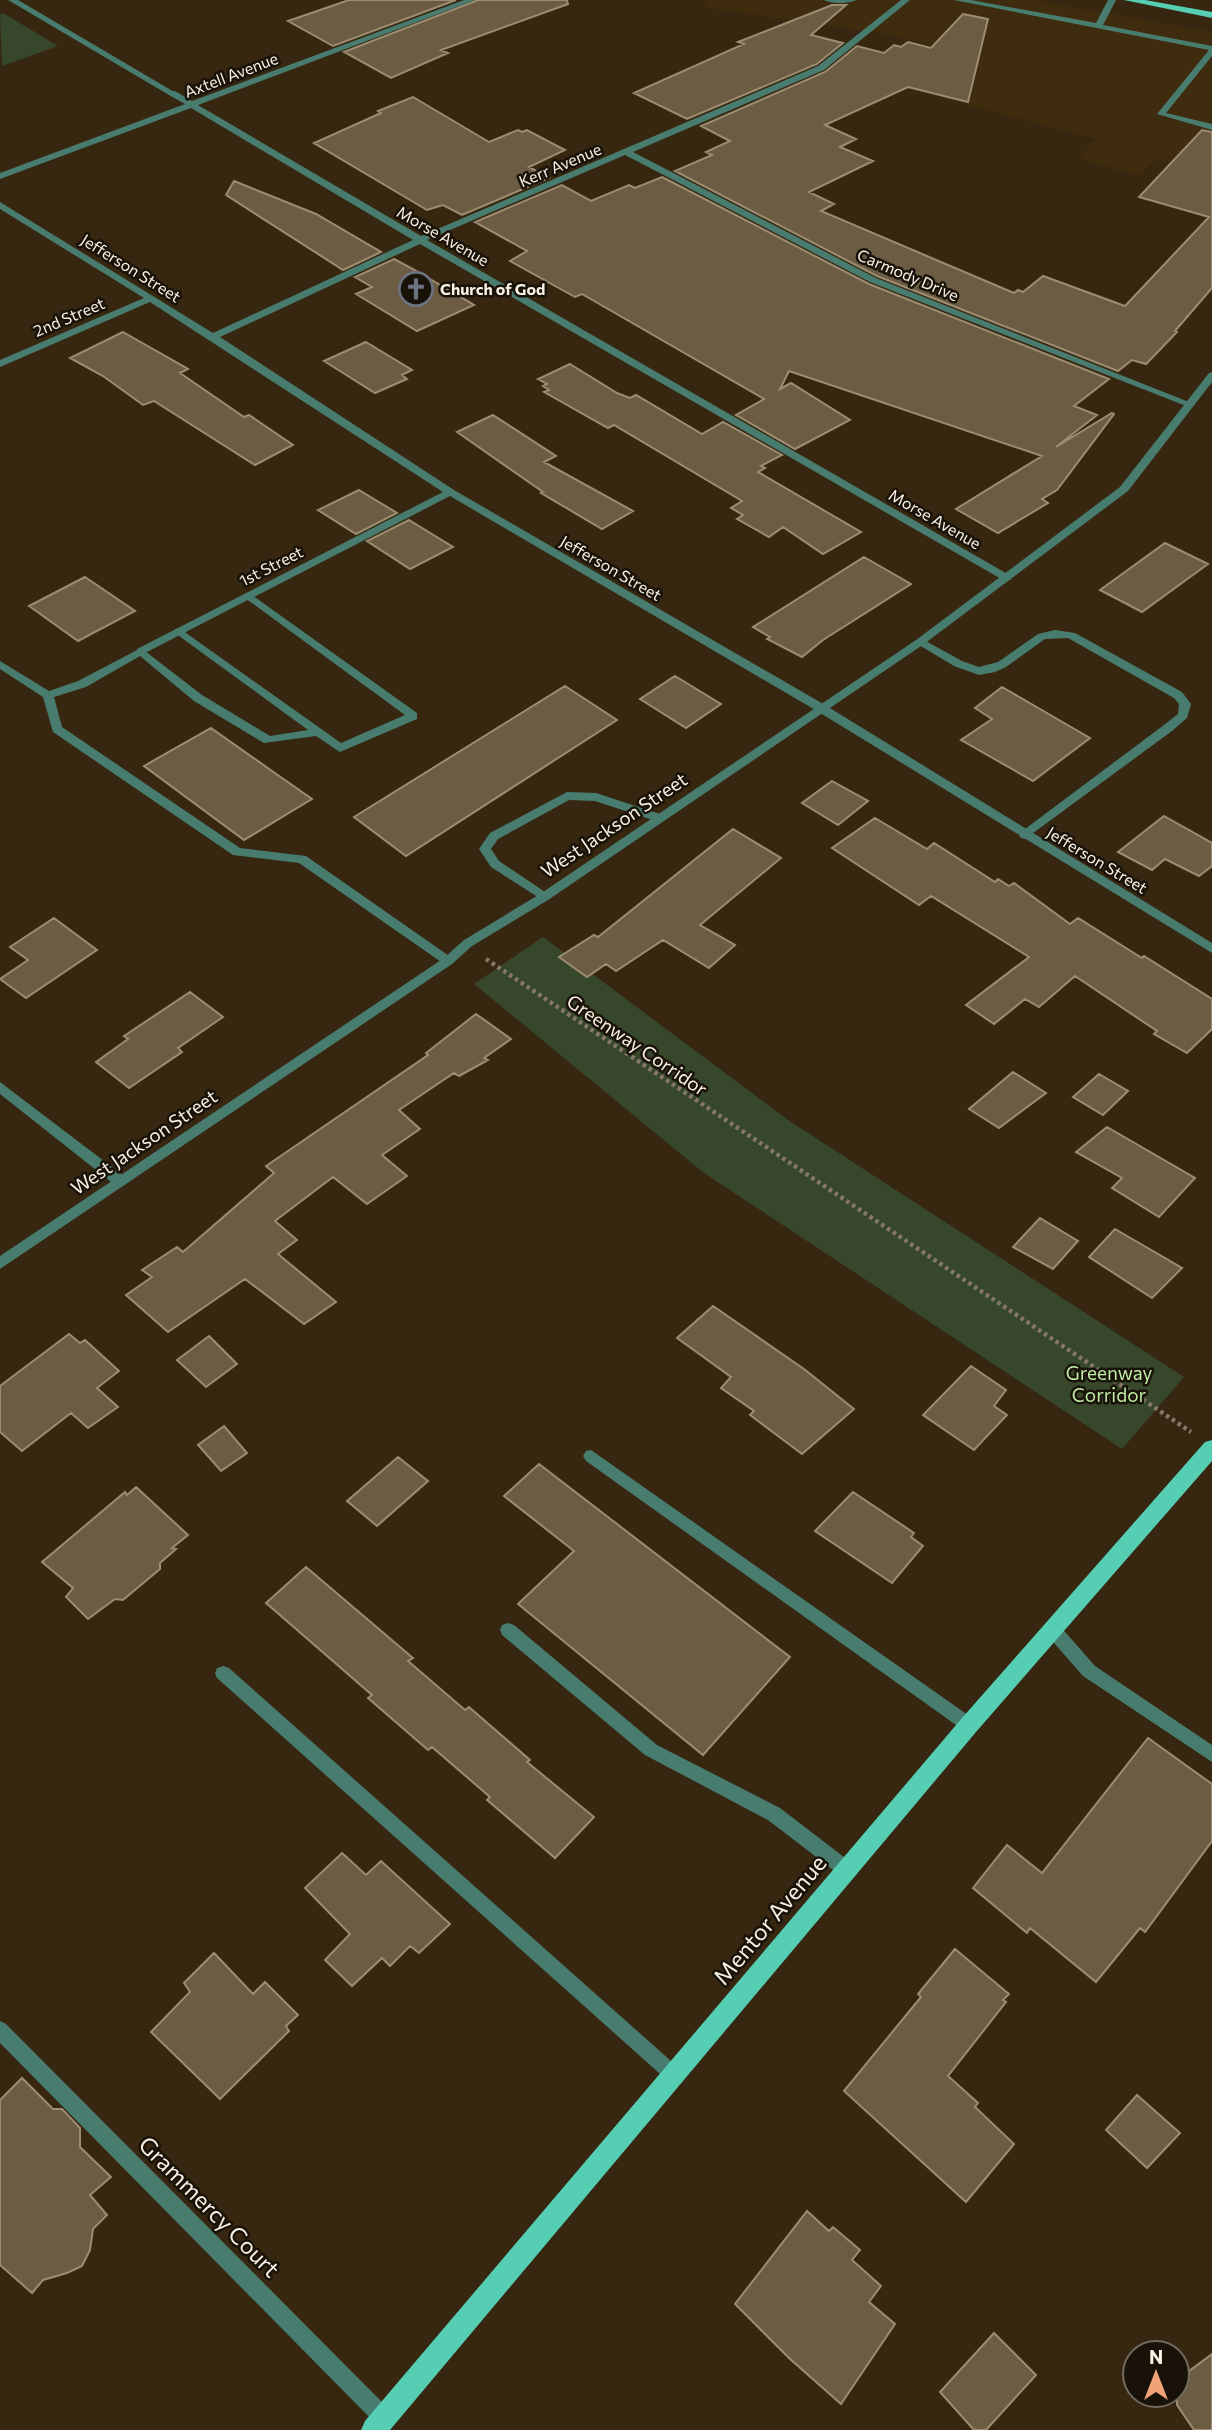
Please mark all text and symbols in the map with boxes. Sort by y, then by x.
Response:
street label: Axtell Avenue [181,48,280,101]
street label: Kerr Avenue [516,139,604,190]
street label: Morse Avenue [394,202,493,270]
street label: Jefferson Street [78,229,185,306]
street label: Carmody Drive [855,245,962,304]
church icon: Church of God [397,270,435,308]
place label: Church of God [440,279,545,298]
street label: 2nd Street [30,293,108,340]
street label: Morse Avenue [886,485,985,553]
street label: Jefferson Street [557,531,666,604]
street label: 1st Street [236,541,306,590]
street label: West Jackson Street [536,767,691,882]
street label: Jefferson Street [1044,822,1151,897]
street label: Greenway Corridor [563,989,712,1100]
street label: West Jackson Street [66,1084,221,1199]
park label: Greenway Corridor [1066,1361,1152,1406]
street label: Mentor Avenue [707,1849,832,1990]
street label: Grammercy Court [133,2130,286,2283]
north arrow [1121,2339,1191,2409]
text: N [1149,2345,1163,2368]

